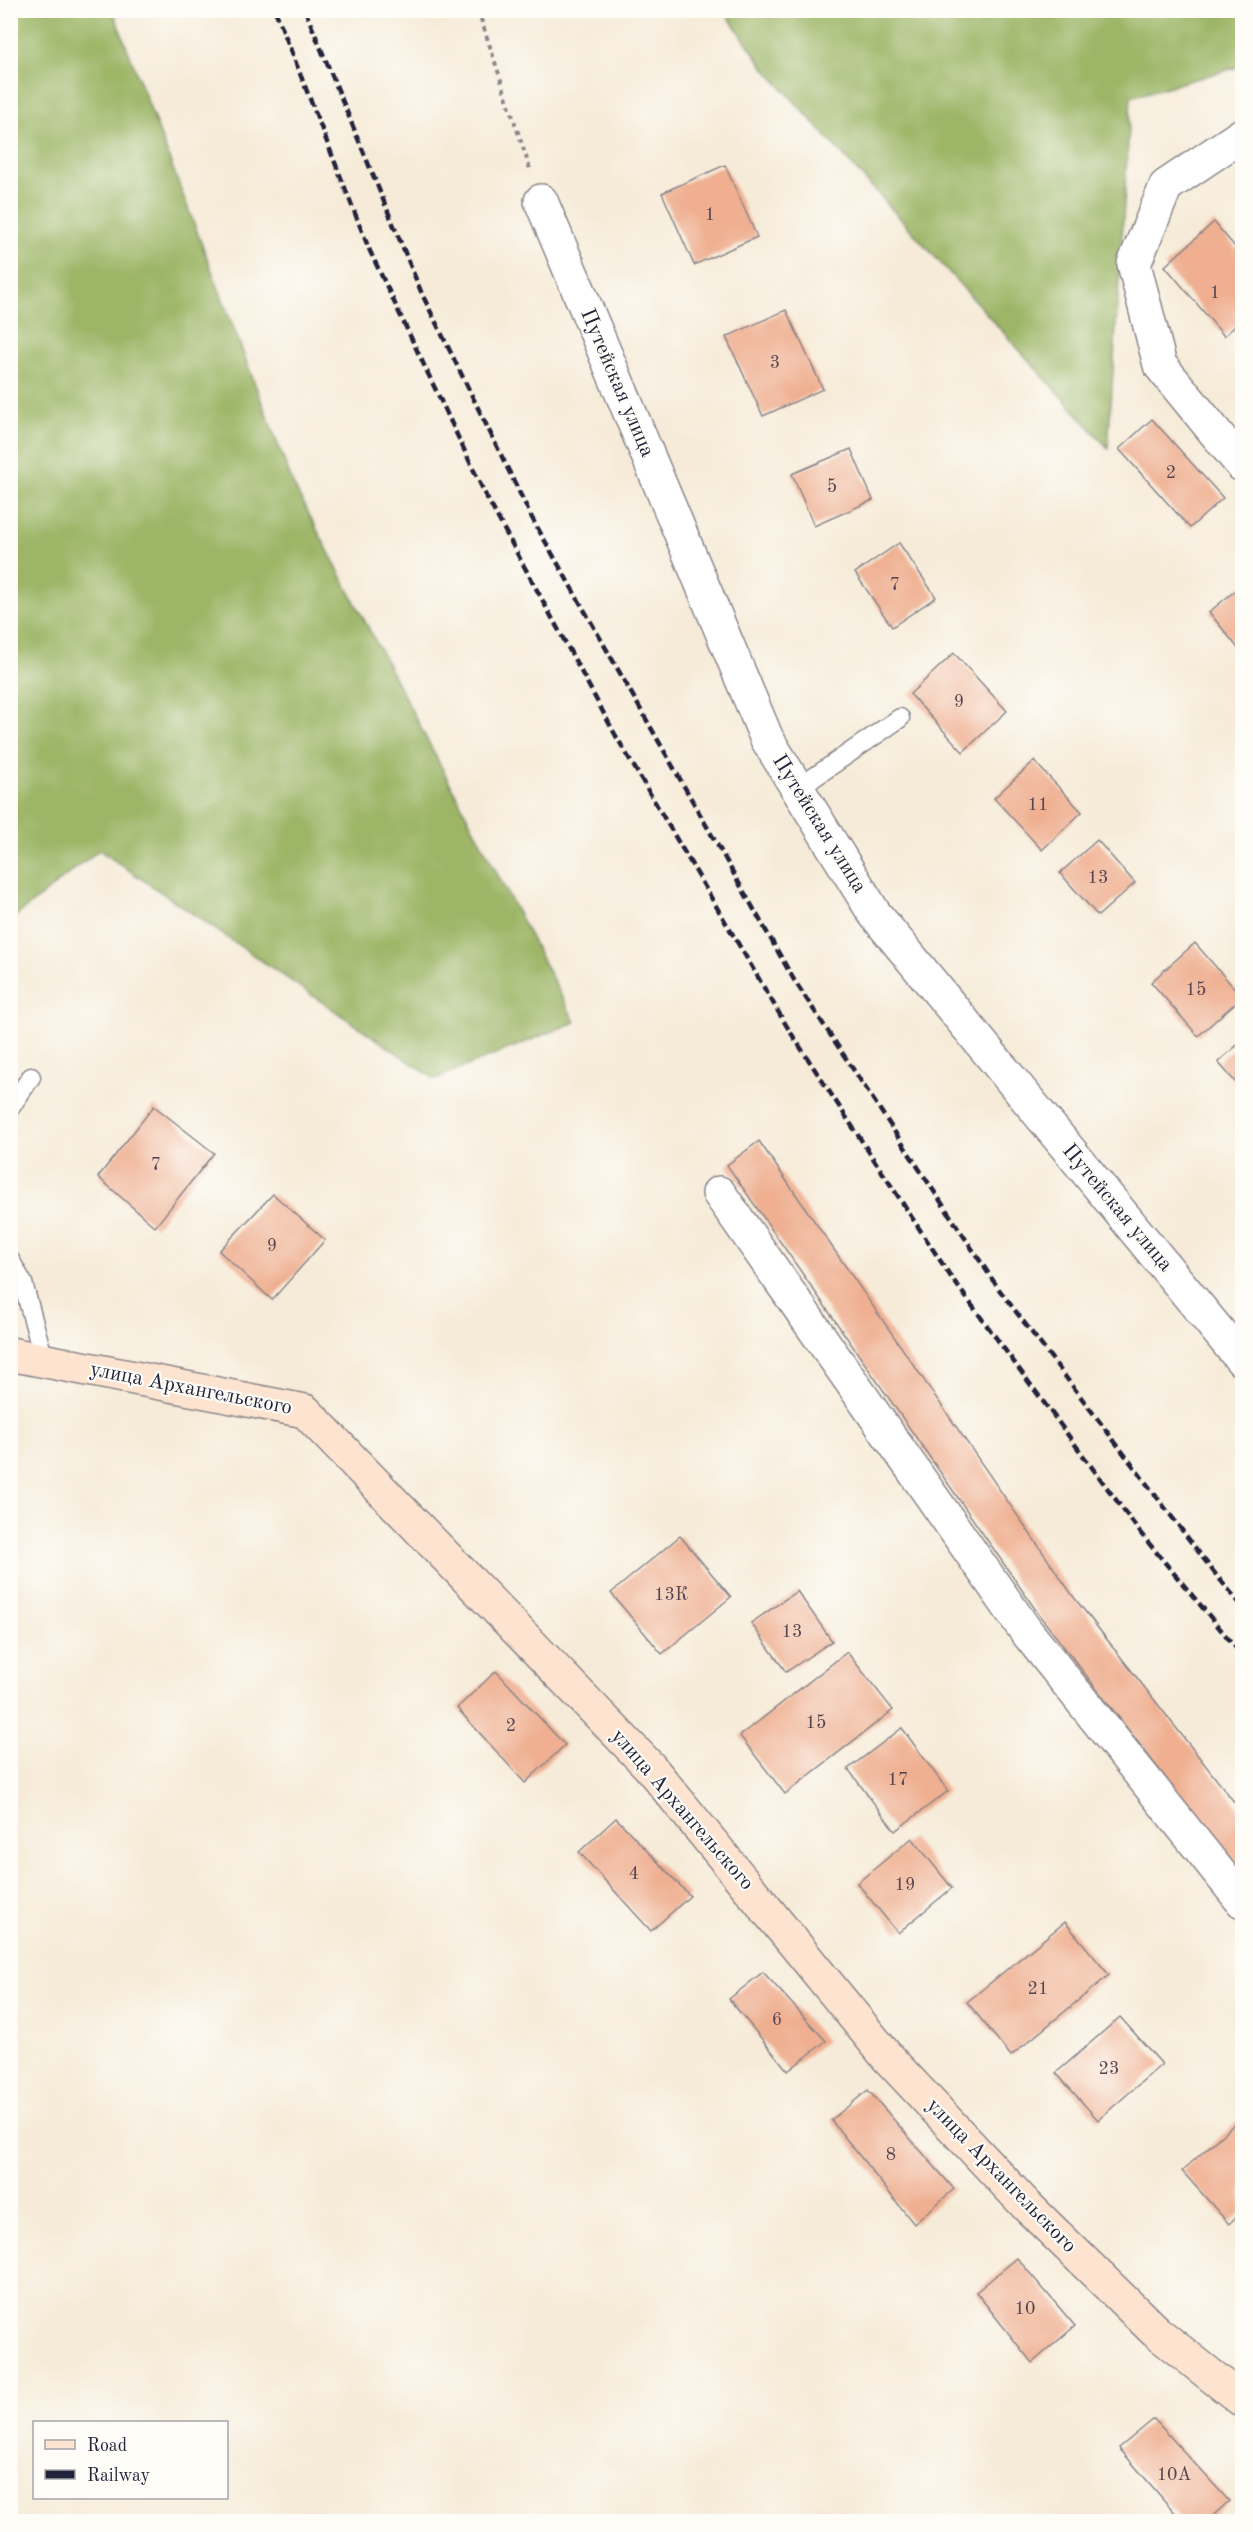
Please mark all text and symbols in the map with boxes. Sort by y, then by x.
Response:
house number: 1 [705,206,715,224]
house number: 1 [1210,284,1220,302]
street label: Путейская улица [576,306,658,460]
house number: 3 [770,354,780,372]
house number: 2 [1166,464,1176,482]
house number: 5 [827,478,837,496]
house number: 7 [890,576,900,594]
house number: 9 [954,693,964,711]
street label: Путейская улица [768,751,870,897]
house number: 11 [1028,796,1048,814]
house number: 13 [1088,869,1108,887]
house number: 15 [1186,981,1206,999]
street label: Путейская улица [1058,1140,1176,1276]
house number: 7 [151,1156,161,1174]
house number: 9 [267,1237,277,1255]
street label: улица Архангельского [88,1359,294,1419]
house number: 13К [654,1586,688,1604]
house number: 13 [782,1623,802,1641]
house number: 15 [806,1714,826,1732]
house number: 2 [506,1717,516,1735]
street label: улица Архангельского [607,1726,757,1894]
house number: 17 [888,1771,908,1789]
house number: 4 [629,1865,639,1883]
house number: 19 [895,1876,915,1894]
house number: 21 [1028,1980,1048,1998]
house number: 6 [772,2011,782,2029]
house number: 23 [1099,2060,1119,2078]
street label: улица Архангельского [922,2095,1080,2257]
house number: 8 [886,2146,896,2164]
house number: 10 [1015,2300,1035,2318]
legend [33,2421,228,2499]
text: Road [87,2437,127,2455]
house number: 10А [1157,2466,1192,2484]
text: Railway [87,2467,150,2485]

